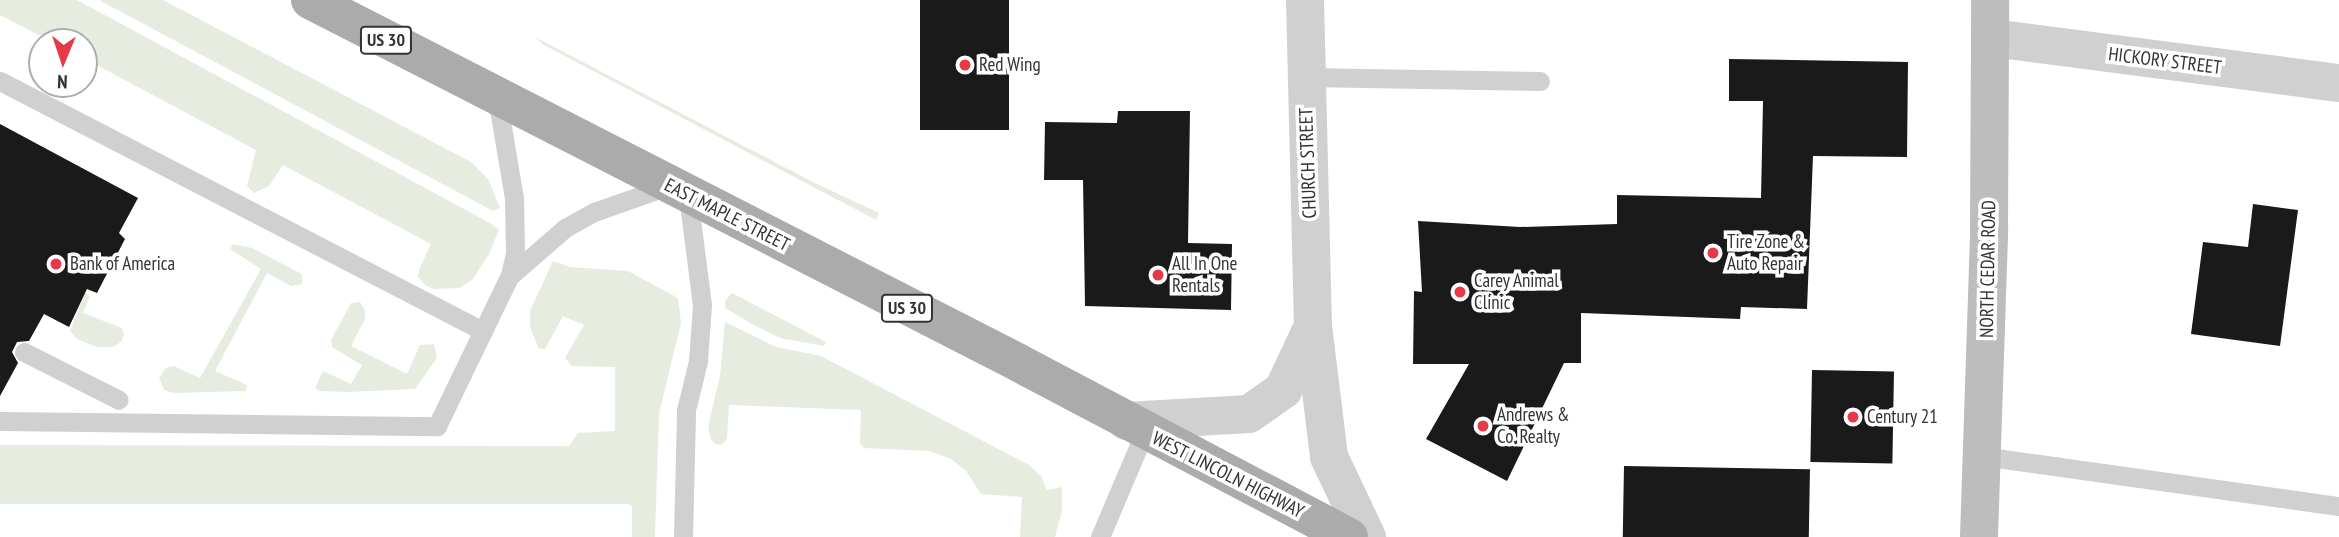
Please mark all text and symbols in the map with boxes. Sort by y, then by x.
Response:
road number: US 30 [360,26,412,55]
north arrow [28,28,98,98]
street label: HICKORY STREET [2107,43,2223,79]
place label: Red Wing [979,54,1041,76]
marker: Red Wing [957,57,973,73]
text: N [57,70,68,94]
street label: CHURCH STREET [1295,107,1321,219]
street label: EAST MAPLE STREET [660,174,794,256]
street label: NORTH CEDAR ROAD [1975,200,2001,338]
place label: Tire Zone & Auto Repair [1727,231,1805,275]
marker: Tire Zone & Auto Repair [1705,245,1721,261]
place label: Bank of America [70,253,176,275]
place label: All In One Rentals [1172,253,1237,297]
marker: Bank of America [48,256,64,272]
marker: All In One Rentals [1150,267,1166,283]
place label: Carey Animal Clinic [1474,270,1560,314]
marker: Carey Animal Clinic [1452,284,1468,300]
road number: US 30 [881,294,933,322]
place label: Andrews & Co. Realty [1497,404,1570,448]
place label: Century 21 [1867,406,1938,428]
marker: Century 21 [1845,409,1861,425]
marker: Andrews & Co. Realty [1475,418,1491,434]
street label: WEST LINCOLN HIGHWAY [1148,427,1308,523]

